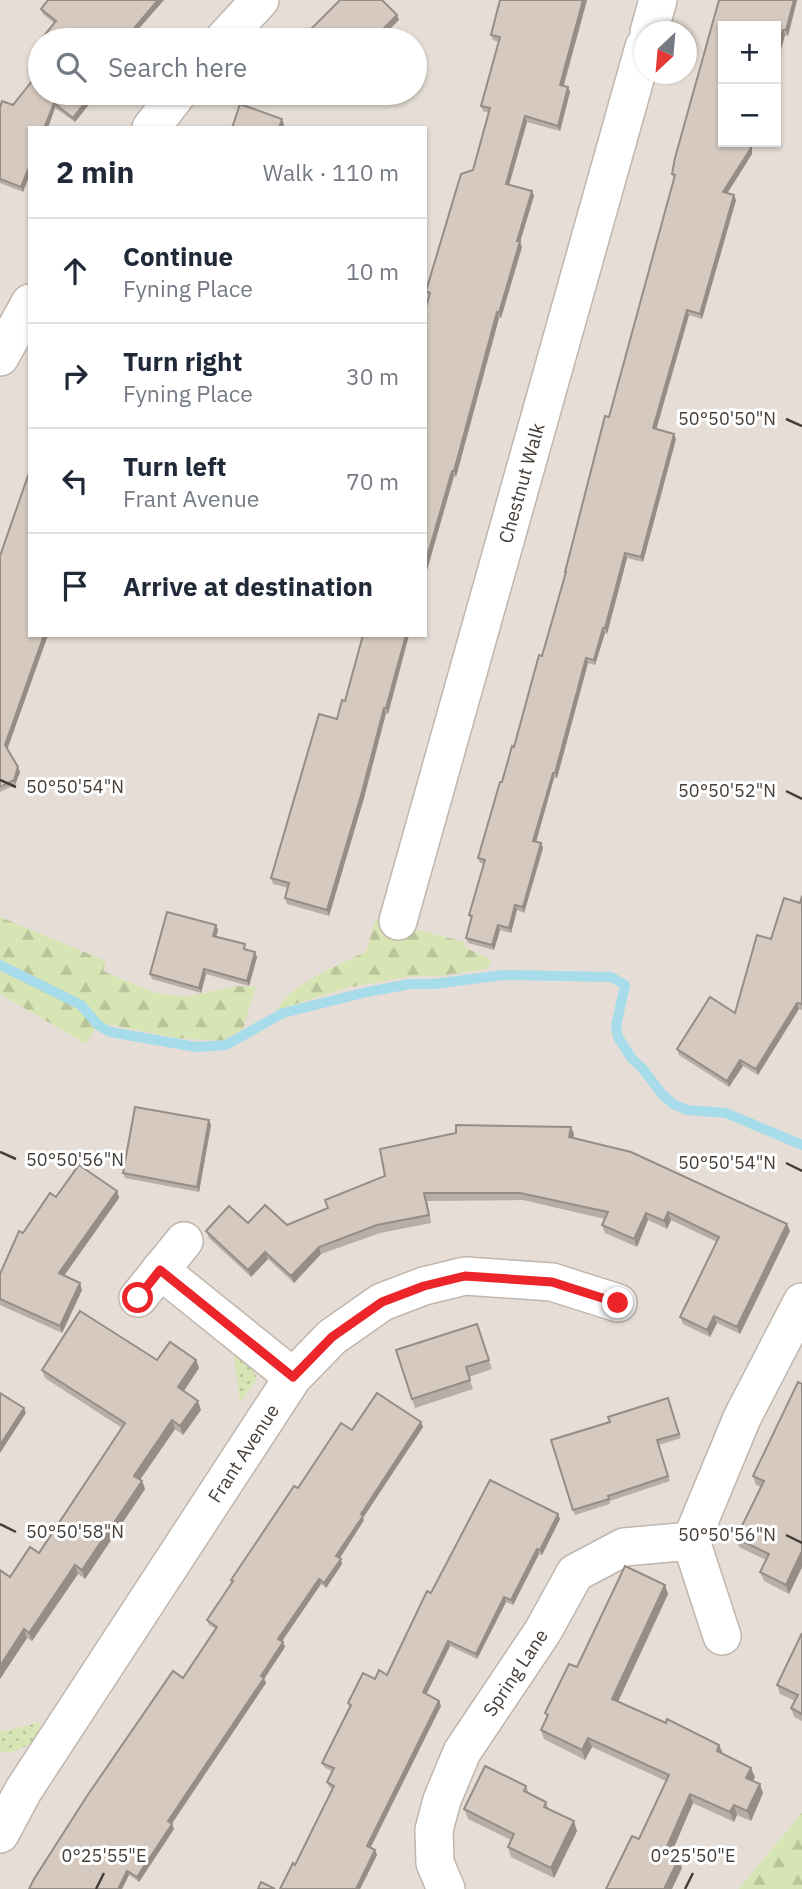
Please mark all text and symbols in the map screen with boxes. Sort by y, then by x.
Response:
north arrow [634,21,697,84]
map controls [718,21,781,147]
button: + [718,21,781,84]
search box [28,28,427,105]
icon: search [52,48,90,86]
text: Search here [108,50,247,84]
button: − [718,84,781,147]
text: 2 min [56,152,134,191]
text: Walk · 110 m [263,157,399,187]
text: Continue [123,239,233,273]
icon: ahead [56,252,94,290]
text: 10 m [346,256,399,286]
text: Fyning Place [123,273,253,303]
text: Turn right [123,344,242,378]
icon: right [56,357,94,395]
text: 30 m [346,361,399,391]
text: Fyning Place [123,378,253,408]
text: 50°50'50"N [678,407,776,430]
street label: Chestnut Walk [493,420,550,546]
text: Turn left [123,449,226,483]
icon: left [56,462,94,500]
text: 70 m [346,466,399,496]
text: Frant Avenue [123,483,259,513]
icon: arrive [56,567,94,605]
text: Arrive at destination [123,569,373,603]
text: 50°50'54"N [26,775,124,798]
text: 50°50'52"N [678,779,776,802]
text: 50°50'56"N [26,1148,124,1171]
text: 50°50'54"N [678,1151,776,1174]
route start [122,1282,153,1313]
route end [602,1287,633,1318]
street label: Frant Avenue [202,1399,284,1507]
text: 50°50'58"N [26,1520,124,1543]
text: 50°50'56"N [678,1523,776,1546]
street label: Spring Lane [477,1624,553,1721]
text: 0°25'55"E [62,1844,146,1867]
text: 0°25'50"E [651,1844,735,1867]

